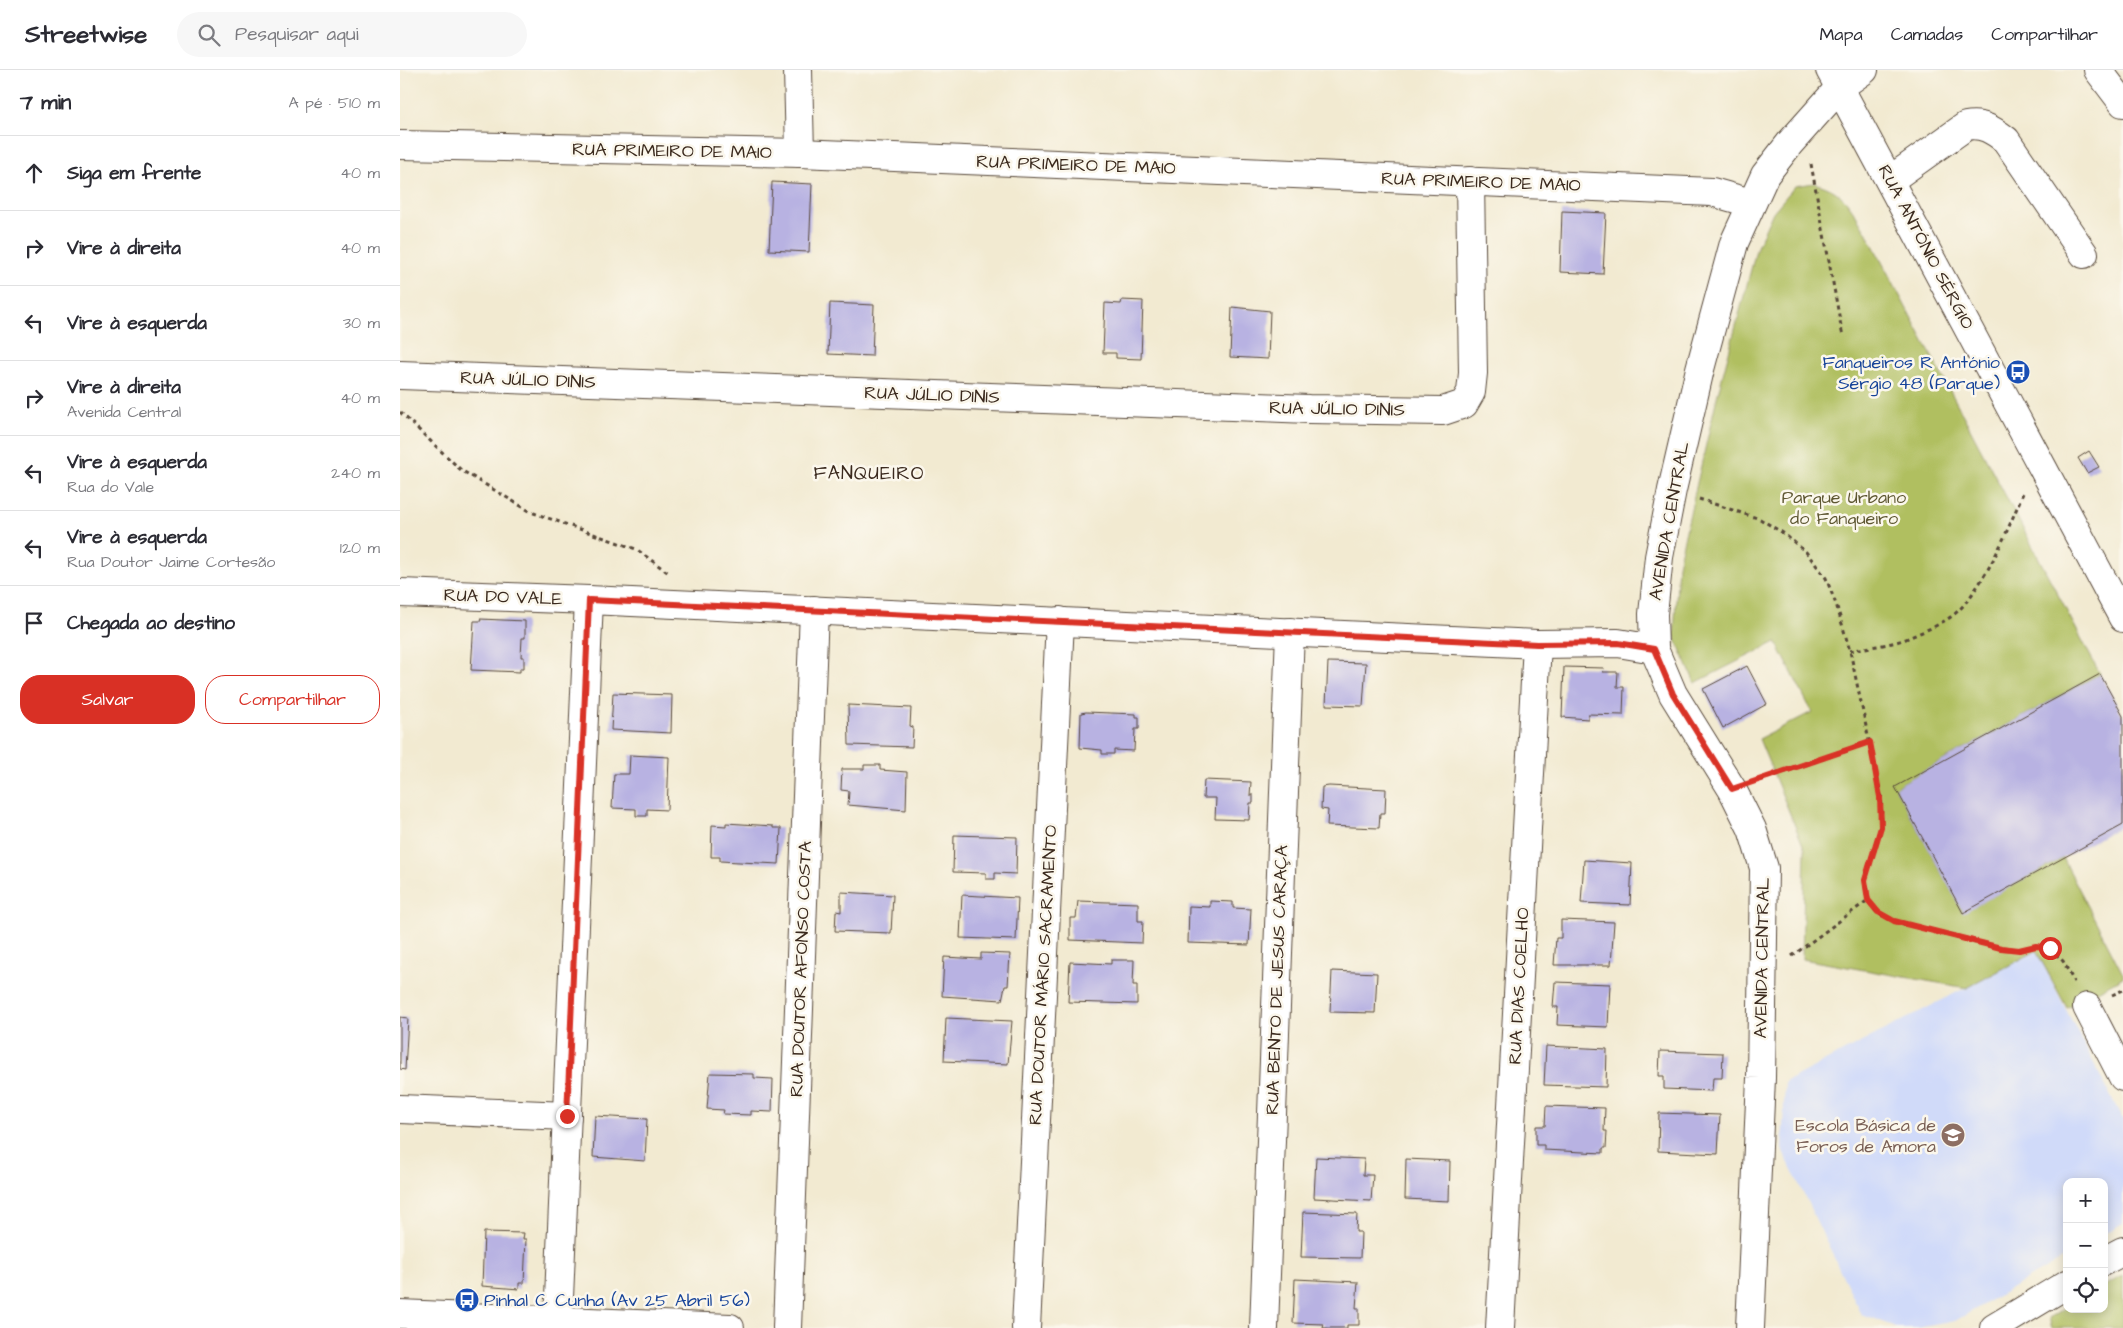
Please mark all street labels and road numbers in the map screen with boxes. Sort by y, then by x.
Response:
street label: RUA PRIMEIRO DE MAIO [572,137,772,165]
street label: RUA PRIMEIRO DE MAIO [976,149,1176,181]
street label: RUA ANTÓNIO SÉRGIO [1872,160,1980,334]
street label: RUA PRIMEIRO DE MAIO [1381,166,1581,198]
street label: RUA JÚLIO DINIS [460,365,596,395]
street label: RUA JÚLIO DINIS [864,380,1000,410]
street label: RUA JÚLIO DINIS [1269,395,1405,423]
street label: AVENIDA CENTRAL [1643,439,1695,602]
street label: RUA DO VALE [443,582,563,612]
street label: RUA DOUTOR MÁRIO SACRAMENTO [1023,824,1063,1126]
street label: RUA DOUTOR AFONSO COSTA [784,840,818,1097]
street label: RUA BENTO DE JESUS CARAÇA [1260,844,1294,1115]
street label: AVENIDA CENTRAL [1748,877,1776,1039]
street label: RUA DIAS COELHO [1502,907,1536,1065]

